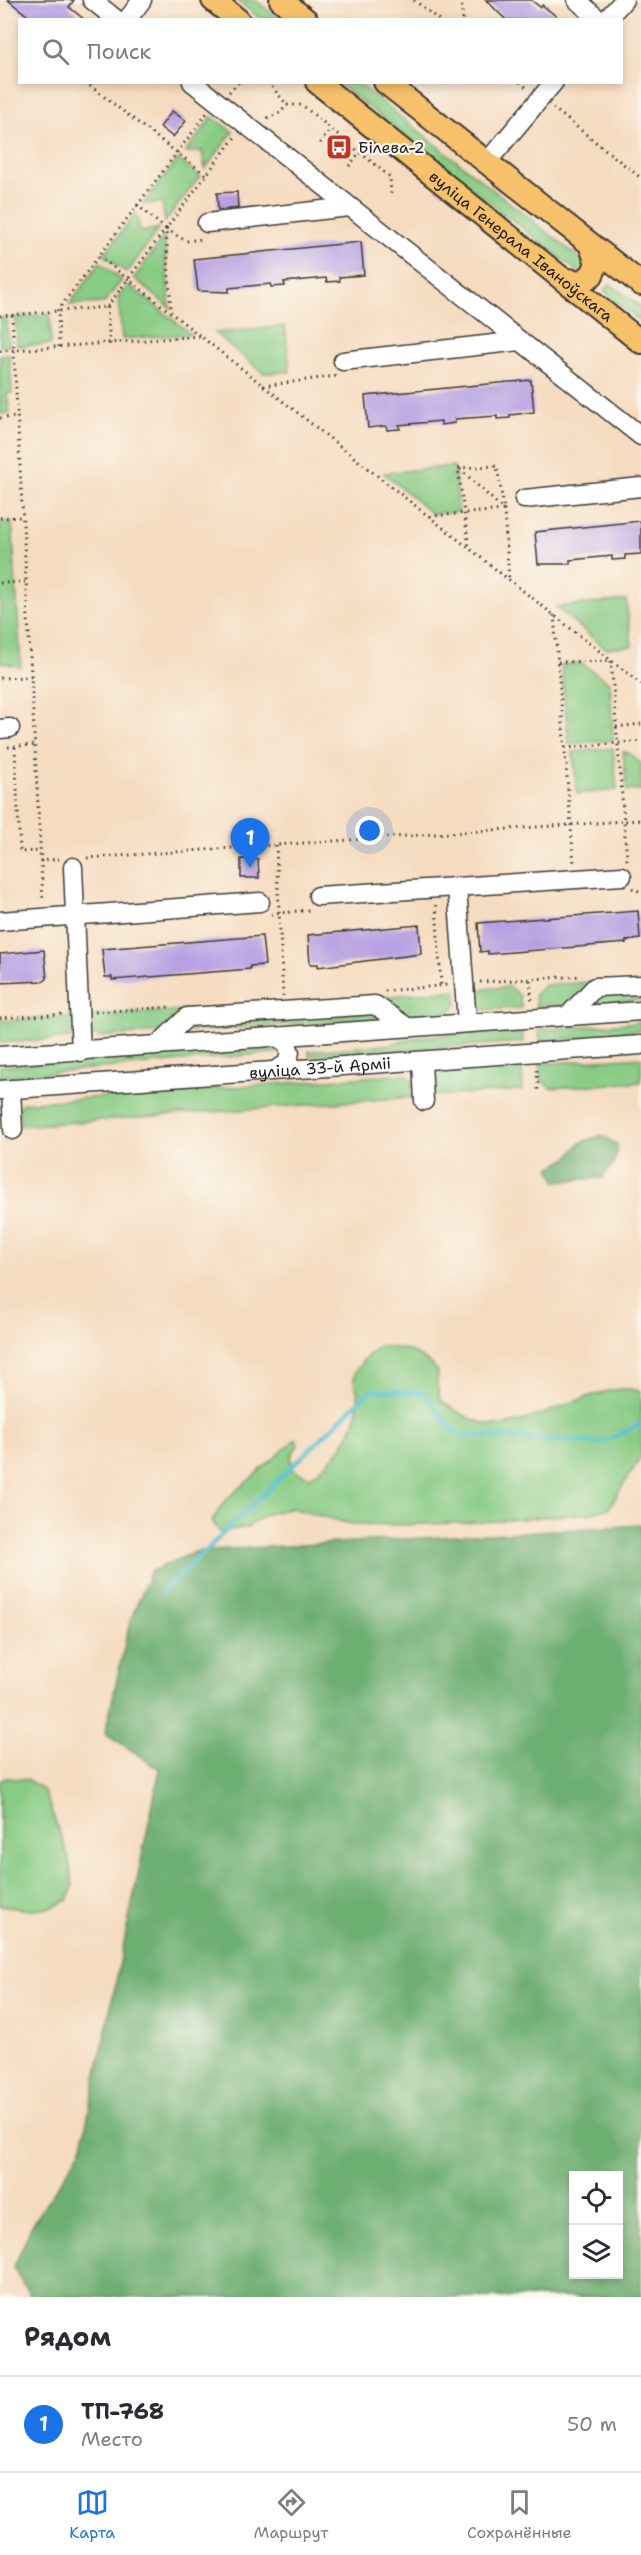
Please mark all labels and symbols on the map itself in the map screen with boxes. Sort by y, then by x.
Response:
bus stop icon: Білева-2 [324,132,354,162]
place label: Білева-2 [358,137,425,158]
street label: вуліца Генерала Іваноўскага [425,166,618,326]
your location [355,816,384,845]
pin: 1 [230,818,270,868]
street label: вуліца 33-й Арміі [249,1052,392,1083]

